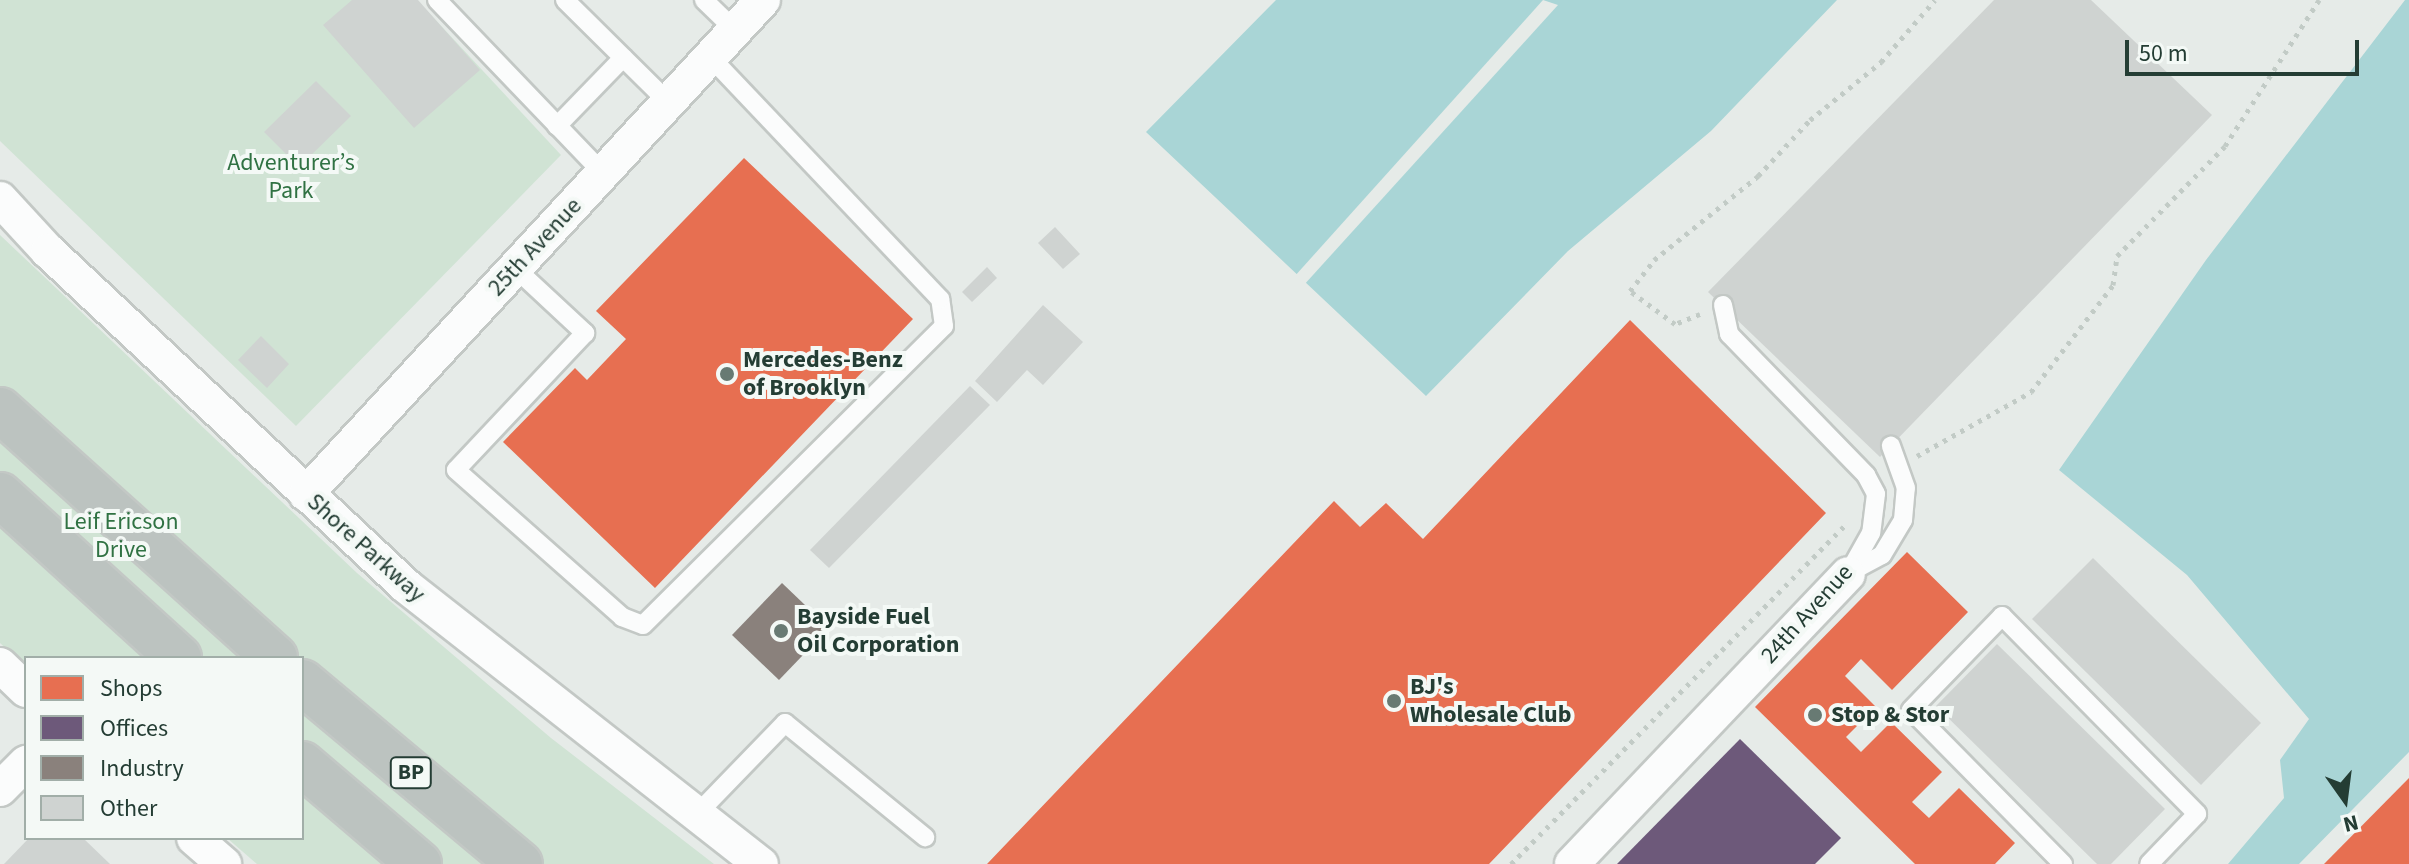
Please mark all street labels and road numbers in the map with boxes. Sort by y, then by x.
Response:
street label: 25th Avenue [482,192,588,302]
street label: Shore Parkway [301,487,431,609]
street label: 24th Avenue [1755,558,1859,670]
road number: BP [389,755,433,791]

